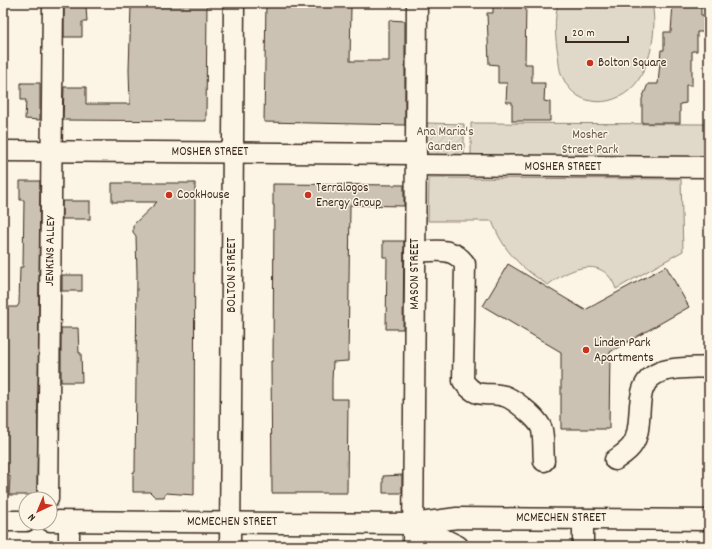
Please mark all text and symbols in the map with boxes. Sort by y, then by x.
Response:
scale bar [566,18,628,44]
text: 20 m [572,25,595,42]
place label: Bolton Square [598,54,667,73]
marker: Bolton Square [585,58,595,68]
park label: Ana Maria's Garden [416,123,474,157]
park label: Mosher Street Park [562,126,618,160]
street label: MOSHER STREET [172,143,248,162]
street label: MOSHER STREET [525,158,601,177]
place label: Terralogos Energy Group [316,179,381,213]
place label: CookHouse [177,186,230,205]
marker: CookHouse [164,190,174,200]
marker: Terralogos Energy Group [303,190,313,200]
street label: JENKINS ALLEY [41,214,61,286]
street label: BOLTON STREET [223,237,242,313]
street label: MASON STREET [406,238,425,310]
place label: Linden Park Apartments [594,334,654,368]
marker: Linden Park Apartments [581,345,591,355]
north arrow [18,491,58,531]
text: N [25,509,40,524]
street label: MCMECHEN STREET [516,509,606,528]
street label: MCMECHEN STREET [187,513,277,532]

